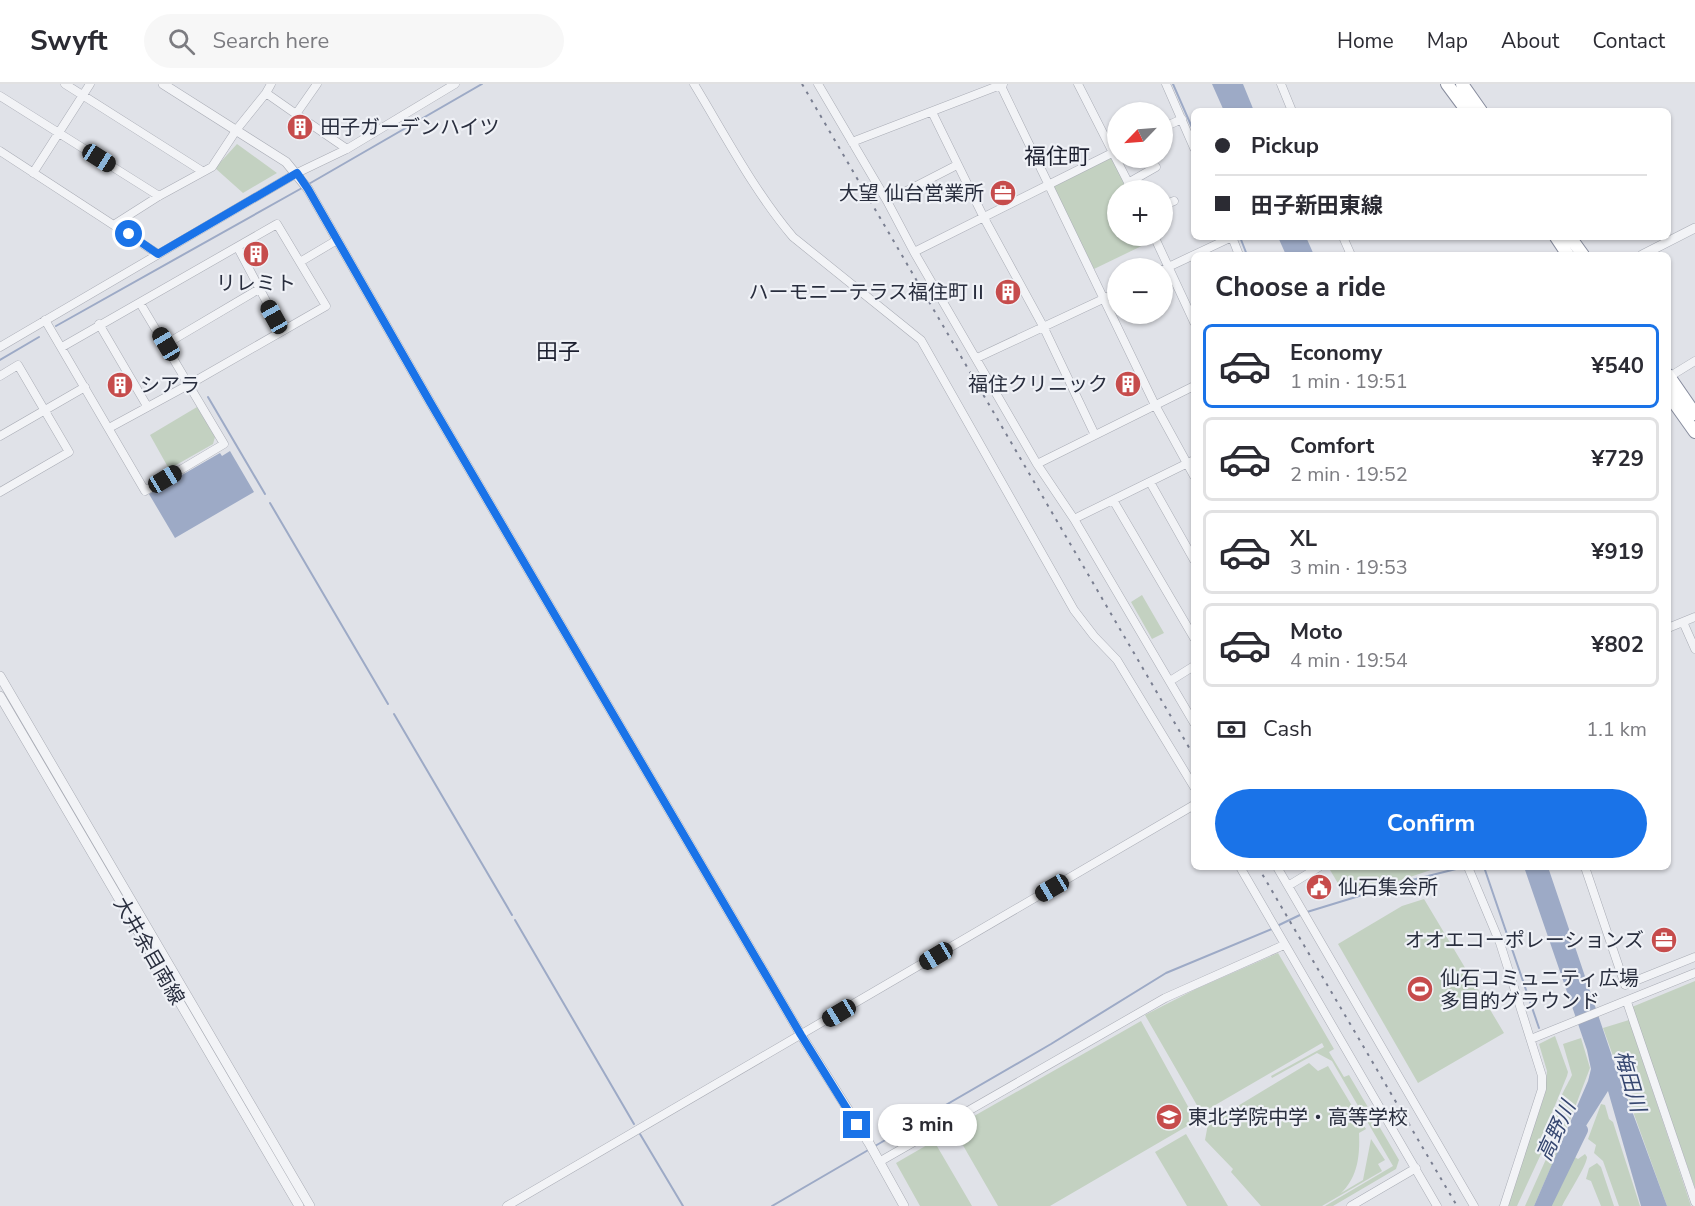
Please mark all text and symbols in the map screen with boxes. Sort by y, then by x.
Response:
search box [144,14,564,68]
text: Swyft [30,22,108,60]
icon: search [165,25,198,58]
text: Search here [213,26,329,56]
text: Home [1337,27,1394,55]
text: Map [1427,27,1468,55]
text: About [1501,27,1559,55]
text: Contact [1592,27,1665,55]
north arrow [1107,102,1173,168]
map controls [1107,102,1173,324]
building icon: 田子ガーデンハイツ [285,112,315,142]
place label: 田子ガーデンハイツ [320,114,500,141]
text: Pickup [1251,131,1319,161]
car [79,141,119,175]
district label: 福住町 [1024,142,1090,172]
office icon: 大望 仙台営業所 [988,178,1018,208]
place label: 大望 仙台営業所 [839,180,984,207]
button: + [1107,180,1173,246]
text: 田子新田東線 [1251,191,1383,221]
route start [115,220,142,247]
building icon: リレミト [241,239,271,269]
button: − [1107,258,1173,324]
text: Choose a ride [1215,269,1386,306]
place label: リレミト [216,270,296,297]
building icon: ハーモニーテラス福住町Ⅱ [993,277,1023,307]
place label: ハーモニーテラス福住町Ⅱ [748,279,988,306]
car [257,297,291,337]
car [149,324,183,364]
district label: 田子 [536,337,580,367]
text: Economy [1290,338,1382,368]
icon: car [1218,339,1272,393]
text: ¥540 [1591,351,1644,381]
text: 1 min · 19:51 [1290,368,1408,395]
building icon: 福住クリニック [1113,369,1143,399]
building icon: シアラ [105,370,135,400]
place label: 福住クリニック [968,371,1108,398]
place label: シアラ [140,372,200,399]
text: Comfort [1290,431,1374,461]
icon: car [1218,432,1272,486]
text: ¥729 [1591,444,1644,474]
text: 2 min · 19:52 [1290,461,1408,488]
car [145,462,185,496]
text: XL [1290,524,1317,554]
icon: car [1218,525,1272,579]
text: ¥919 [1591,537,1644,567]
text: 3 min · 19:53 [1290,554,1408,581]
text: Moto [1290,617,1343,647]
icon: car [1218,618,1272,672]
text: ¥802 [1591,630,1644,660]
text: 4 min · 19:54 [1290,647,1408,674]
icon: cash [1215,713,1248,746]
text: Cash [1263,714,1312,744]
text: 1.1 km [1586,716,1647,743]
button: Confirm [1215,789,1647,858]
car [1032,871,1072,905]
public building icon: 仙石集会所 [1304,872,1334,902]
place label: 仙石集会所 [1338,874,1438,901]
street label: 大井余目南線 [107,892,191,1010]
office icon: オオエコーポレーションズ [1649,925,1679,955]
place label: オオエコーポレーションズ [1405,927,1644,954]
car [916,939,956,973]
place label: 仙石コミュニティ広場 多目的グラウンド [1440,965,1639,1015]
sports icon: 仙石コミュニティ広場 多目的グラウンド [1405,974,1435,1004]
car [819,996,859,1030]
water label: 梅田川 [1608,1047,1653,1117]
water label: 高野川 [1530,1095,1583,1165]
school or university icon: 東北学院中学・高等学校 [1154,1102,1184,1132]
callout: 3 min [878,1104,977,1146]
place label: 東北学院中学・高等学校 [1188,1104,1408,1131]
route end [843,1111,870,1138]
text: 3 min [902,1111,953,1138]

